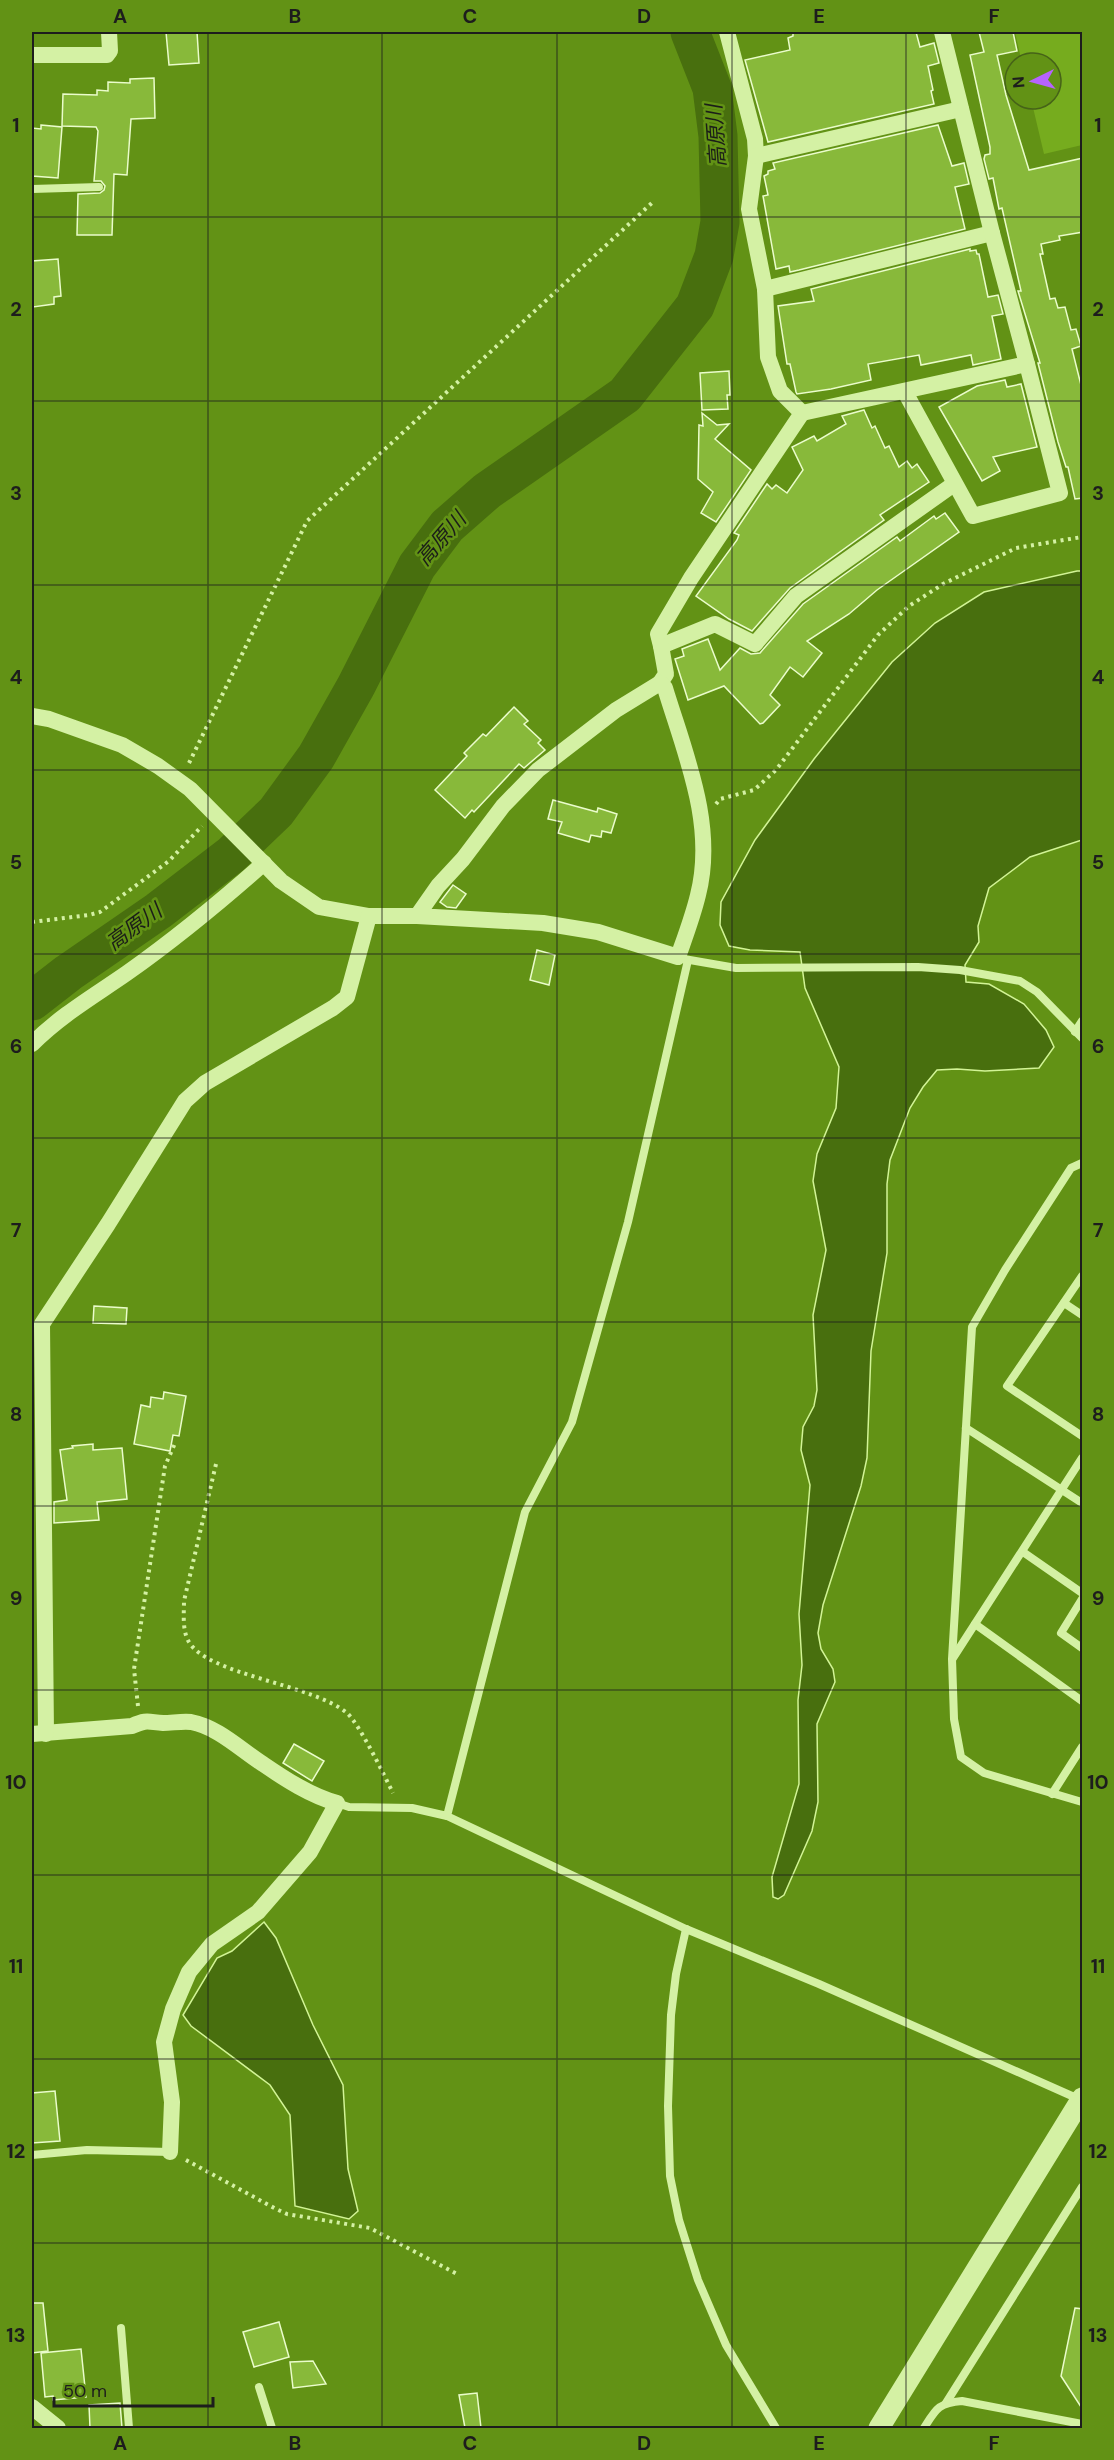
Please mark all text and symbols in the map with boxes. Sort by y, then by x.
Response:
text: A [113,3,127,29]
text: B [289,3,301,29]
text: C [463,3,477,29]
text: D [637,3,651,29]
text: E [813,3,825,29]
text: F [988,3,1000,29]
north arrow [1003,51,1063,111]
text: N [1008,76,1030,89]
water label: 高原川 [700,102,732,168]
text: 1 [12,112,20,138]
text: 1 [1094,112,1102,138]
text: 2 [10,296,22,322]
text: 2 [1092,296,1104,322]
text: 3 [10,480,22,506]
text: 3 [1092,480,1104,506]
water label: 高原川 [410,505,474,572]
text: 4 [10,664,23,690]
text: 4 [1092,664,1105,690]
text: 5 [10,849,22,875]
text: 5 [1092,849,1104,875]
water label: 高原川 [100,896,169,957]
text: 6 [10,1033,22,1059]
text: 6 [1092,1033,1104,1059]
text: 7 [11,1217,22,1243]
text: 7 [1093,1217,1104,1243]
text: 8 [10,1401,22,1427]
text: 8 [1092,1401,1104,1427]
text: 9 [10,1585,22,1611]
text: 9 [1092,1585,1104,1611]
text: 10 [5,1769,27,1795]
text: 10 [1087,1769,1109,1795]
text: 11 [9,1953,23,1979]
text: 11 [1091,1953,1105,1979]
text: 12 [7,2138,25,2164]
text: 12 [1089,2138,1107,2164]
text: 13 [6,2322,26,2348]
text: 13 [1088,2322,1108,2348]
scale bar [54,2370,213,2408]
text: 50 m [63,2379,107,2403]
text: A [113,2430,127,2456]
text: B [289,2430,301,2456]
text: C [463,2430,477,2456]
text: D [637,2430,651,2456]
text: E [813,2430,825,2456]
text: F [988,2430,1000,2456]

